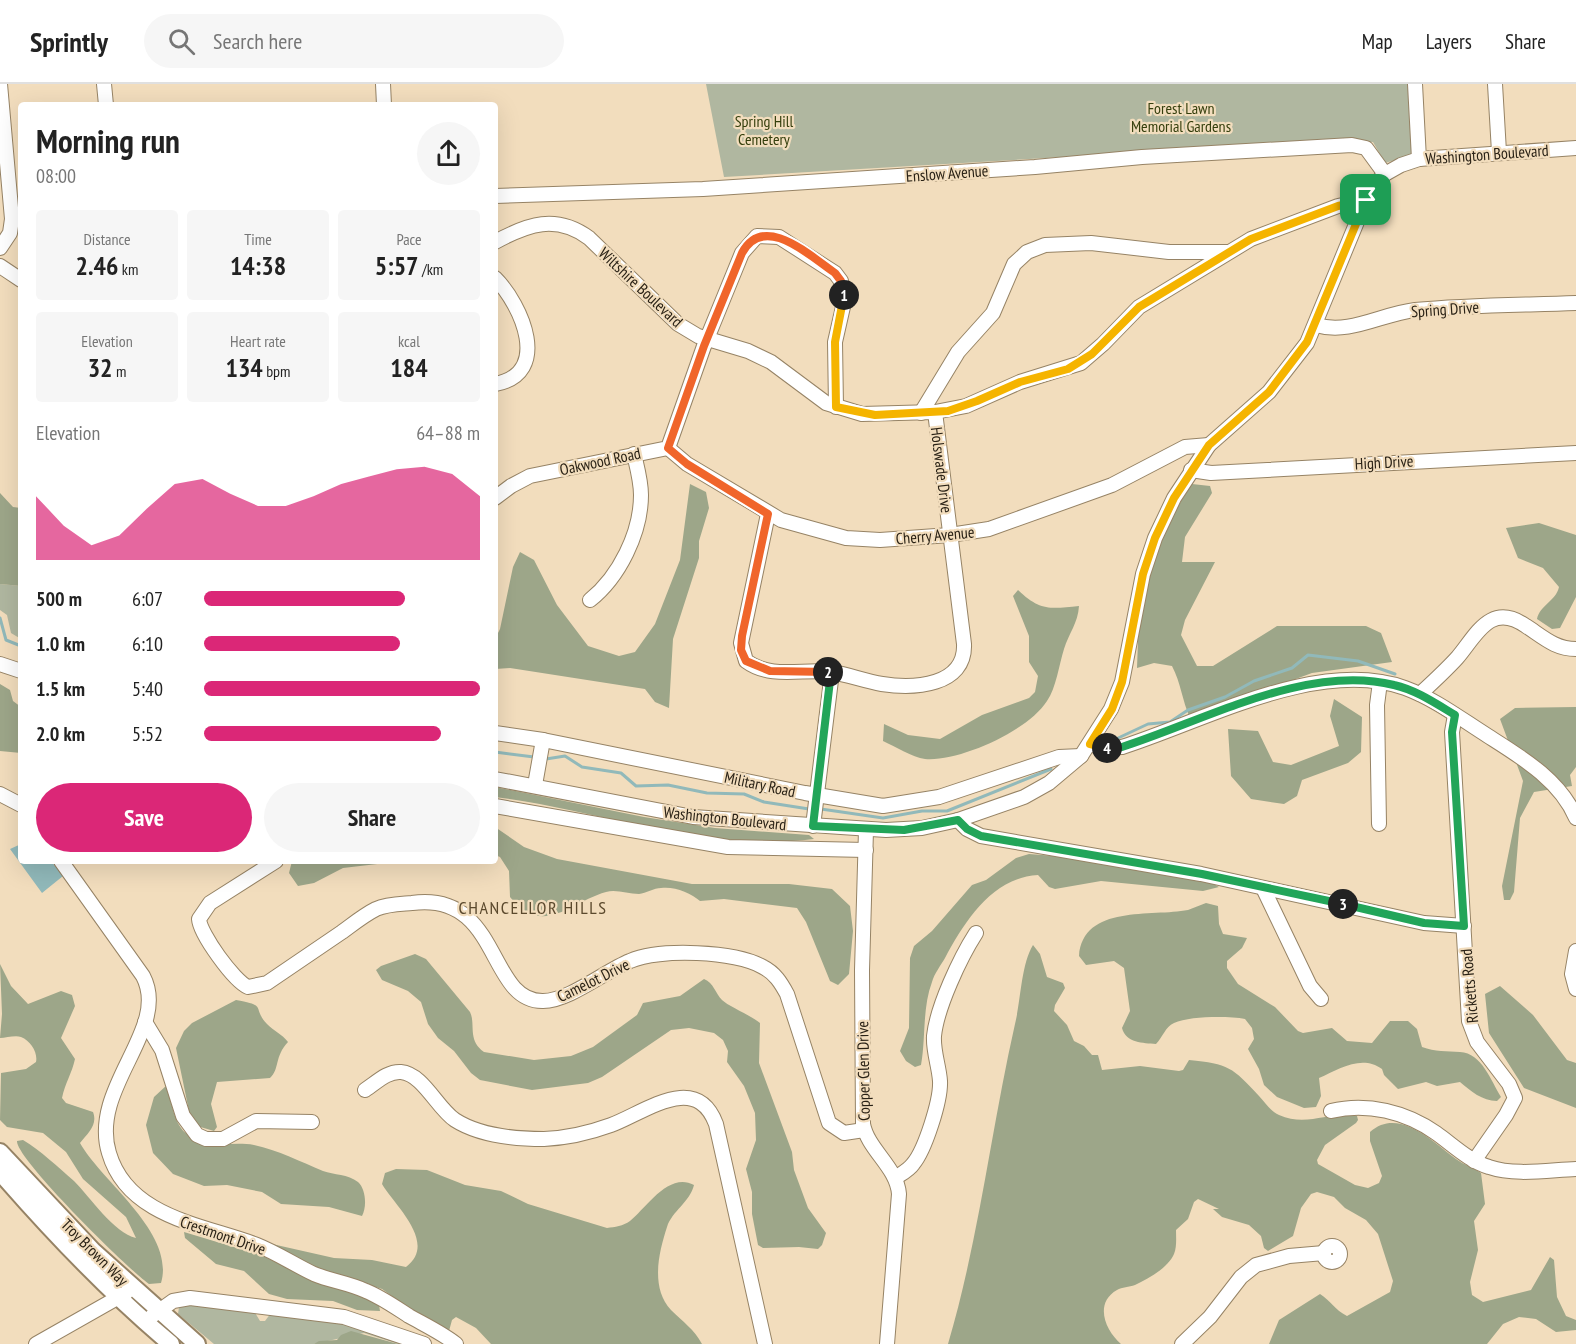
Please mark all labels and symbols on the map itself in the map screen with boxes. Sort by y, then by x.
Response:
park label: Forest Lawn Memorial Gardens [1131,98,1231,136]
park label: Spring Hill Cemetery [735,111,794,149]
street label: Washington Boulevard [1425,140,1549,168]
street label: Enslow Avenue [905,160,989,186]
pin [1340,174,1391,225]
street label: Wiltshire Boulevard [595,243,687,331]
pin: 1 [829,280,859,310]
street label: Spring Drive [1410,297,1480,321]
street label: Holswade Drive [927,426,957,514]
street label: Oakwood Road [558,443,642,479]
street label: High Drive [1354,450,1414,474]
street label: Cherry Avenue [895,522,975,548]
pin: 2 [813,657,843,687]
pin: 4 [1092,733,1122,763]
street label: Military Road [723,767,797,801]
street label: Washington Boulevard [663,802,787,834]
pin: 3 [1328,889,1358,919]
district label: CHANCELLOR HILLS [459,896,607,919]
street label: Ricketts Road [1456,948,1482,1024]
street label: Camelot Drive [554,954,632,1006]
street label: Copper Glen Drive [852,1021,874,1121]
street label: Crestmont Drive [178,1211,268,1259]
street label: Troy Brown Way [57,1214,133,1290]

